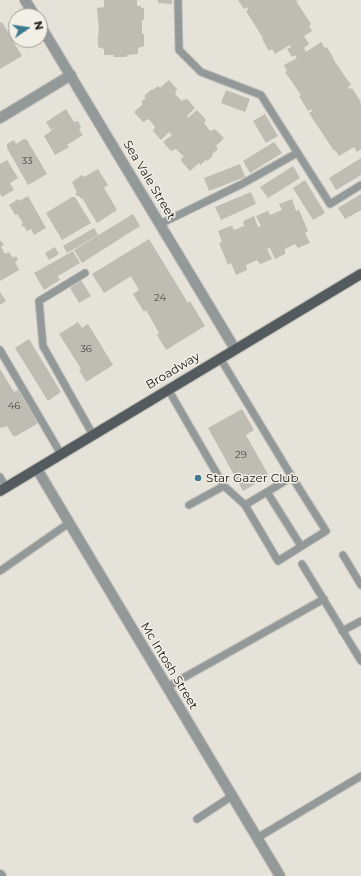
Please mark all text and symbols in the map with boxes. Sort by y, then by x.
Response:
north arrow [8,8,48,48]
text: N [31,20,47,31]
street label: Sea Vale Street [120,138,178,222]
house number: 33 [21,155,33,167]
house number: 24 [154,292,166,304]
house number: 36 [80,343,92,355]
street label: Broadway [144,349,202,393]
house number: 46 [8,400,20,412]
house number: 29 [235,449,247,461]
place label: Star Gazer Club [206,471,299,485]
marker: Star Gazer Club [193,473,203,483]
street label: Mc Intosh Street [137,620,201,712]

